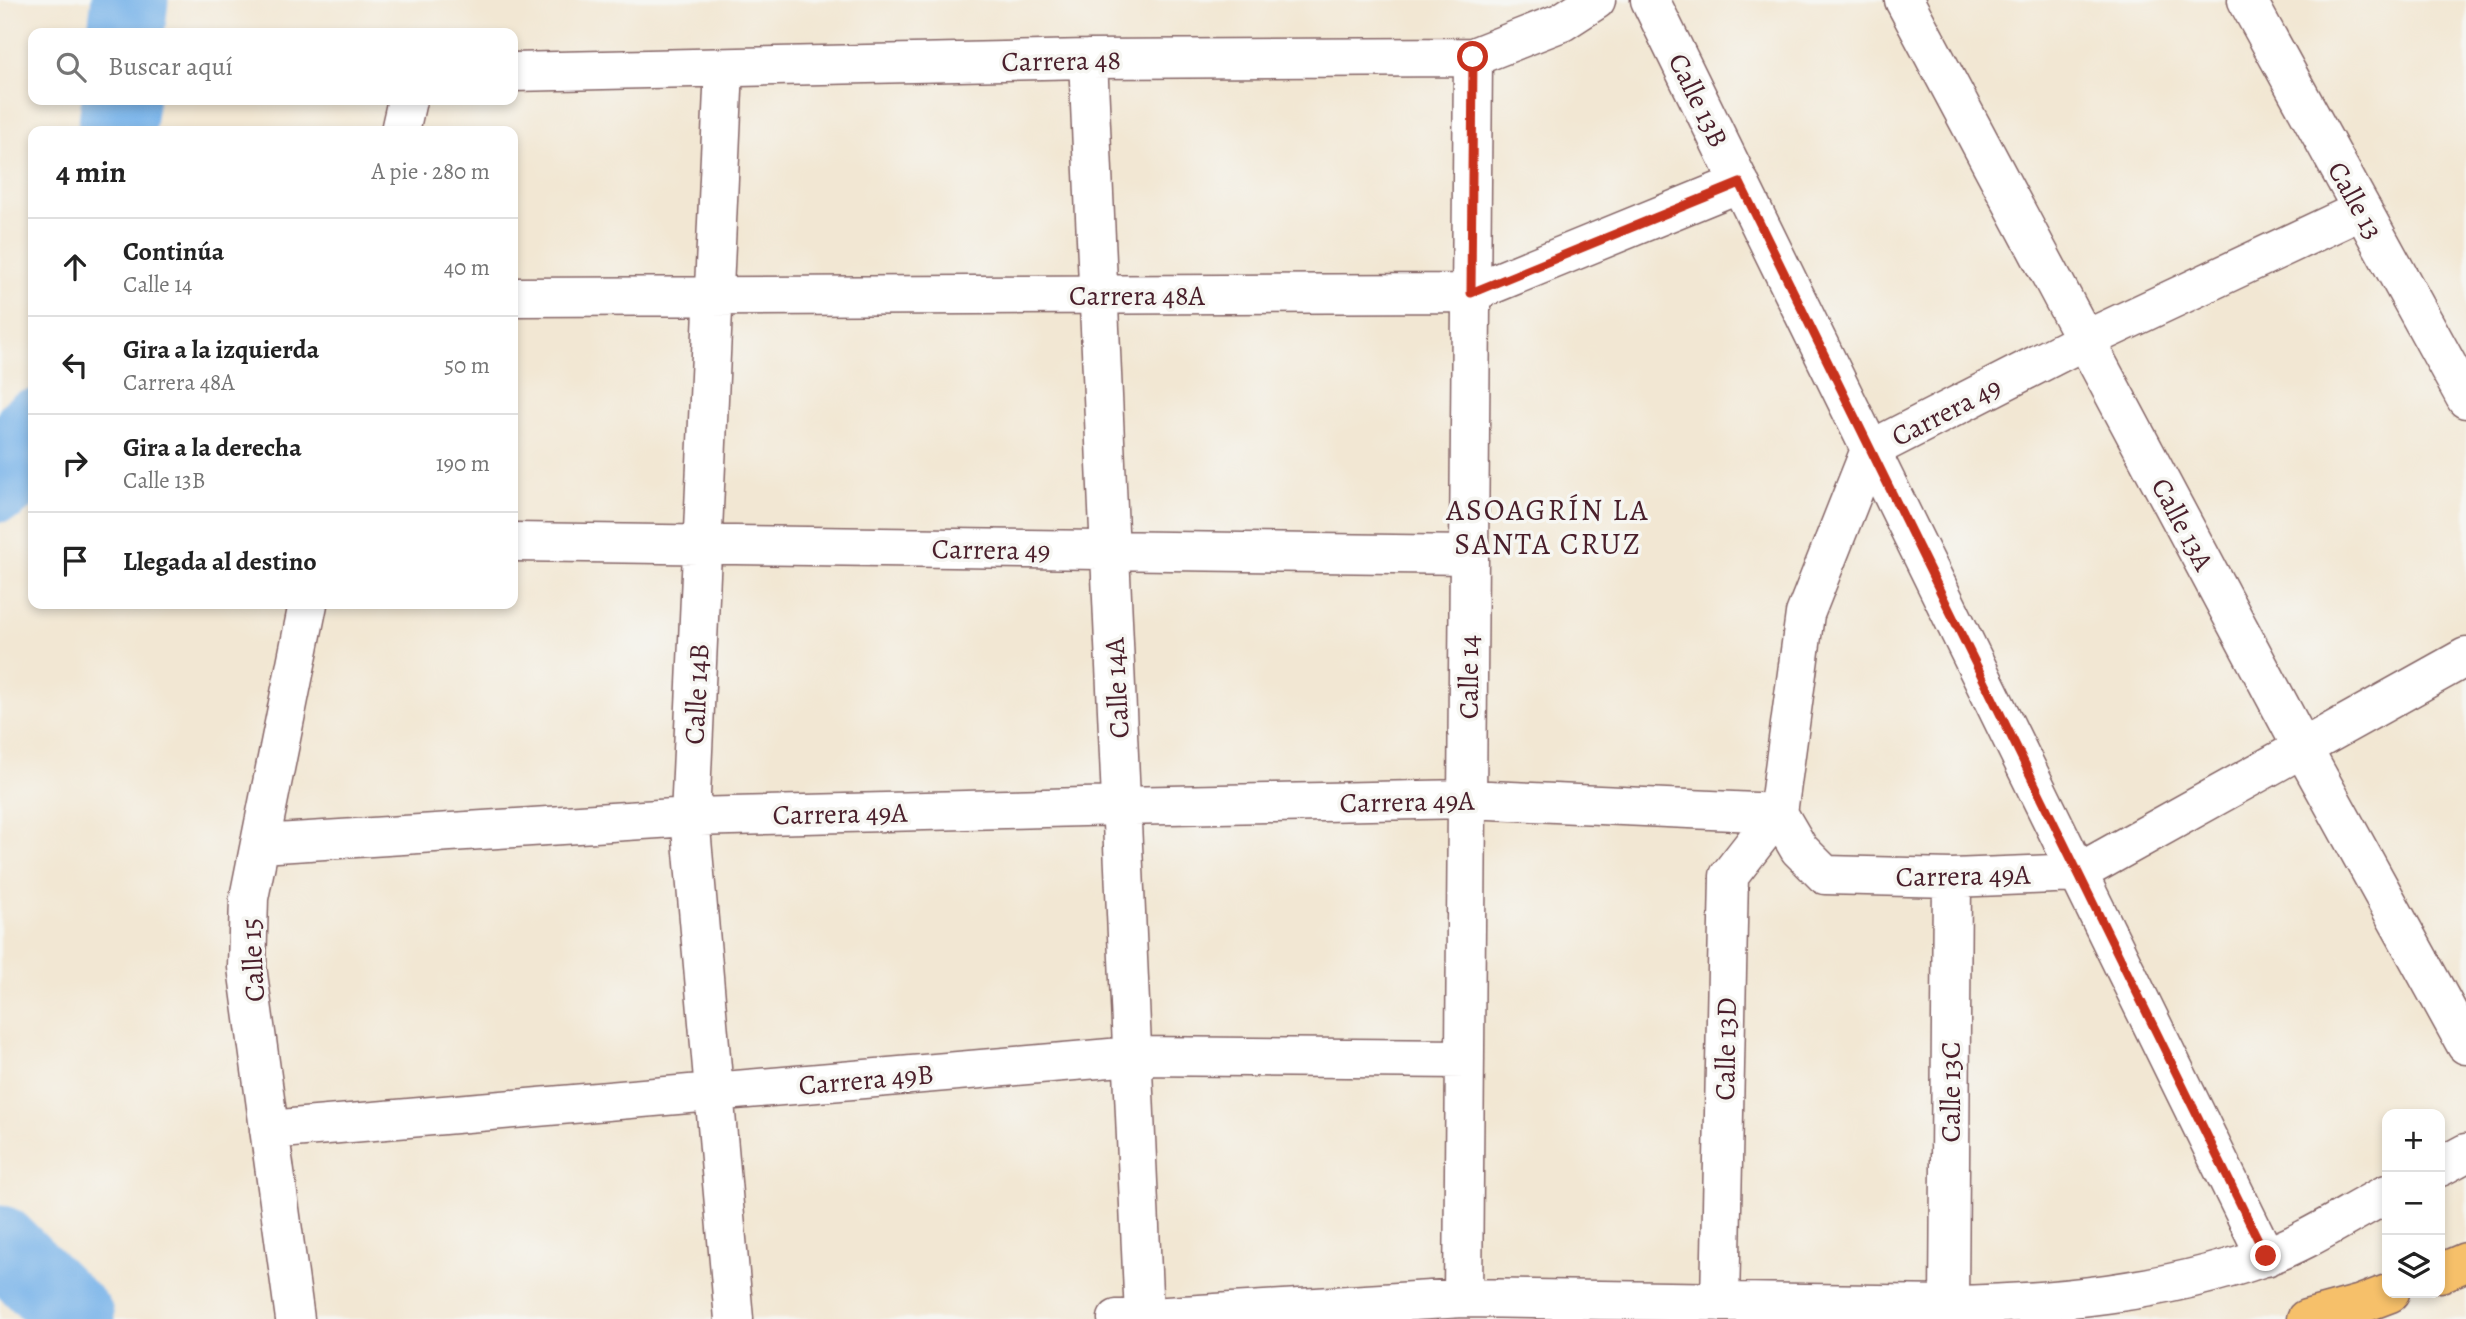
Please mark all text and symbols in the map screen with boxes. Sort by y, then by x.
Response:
search box [28,28,518,105]
street label: Carrera 48 [1001,41,1121,81]
route start [1457,41,1488,72]
street label: Calle 13B [1659,47,1737,154]
icon: search [52,48,90,86]
text: Buscar aquí [108,49,233,84]
text: 4 min [56,152,126,192]
street label: Calle 13 [2318,155,2392,246]
text: A pie · 280 m [371,156,490,187]
text: Continúa [123,234,224,269]
icon: ahead [56,248,94,286]
text: 40 m [444,252,490,283]
text: Calle 14 [123,269,192,300]
street label: Carrera 48A [1069,277,1206,315]
text: Gira a la izquierda [123,332,319,367]
icon: left [56,346,94,384]
text: 50 m [444,350,490,381]
text: Carrera 48A [123,367,235,398]
street label: Carrera 49 [1885,368,2008,456]
text: Gira a la derecha [123,430,302,465]
icon: right [56,444,94,482]
text: 190 m [436,448,490,479]
text: Calle 13B [123,465,205,496]
street label: Calle 13A [2142,471,2223,578]
district label: ASOAGRÍN LA SANTA CRUZ [1445,490,1650,564]
street label: Carrera 49 [931,530,1051,570]
icon: arrive [56,542,94,580]
text: Llegada al destino [123,544,317,579]
street label: Calle 14 [1450,635,1488,719]
street label: Calle 14A [1095,636,1139,739]
street label: Calle 14B [675,642,719,746]
street label: Carrera 49A [1339,782,1476,822]
street label: Carrera 49A [772,794,909,834]
street label: Carrera 49A [1895,856,2032,896]
street label: Calle 15 [232,917,274,1003]
street label: Calle 13D [1706,997,1746,1101]
street label: Calle 13C [1932,1041,1970,1143]
street label: Carrera 49B [797,1055,935,1105]
map controls [2382,1109,2445,1298]
button: + [2382,1109,2445,1172]
button: − [2382,1172,2445,1235]
button: layers [2382,1235,2445,1298]
route end [2250,1240,2281,1271]

